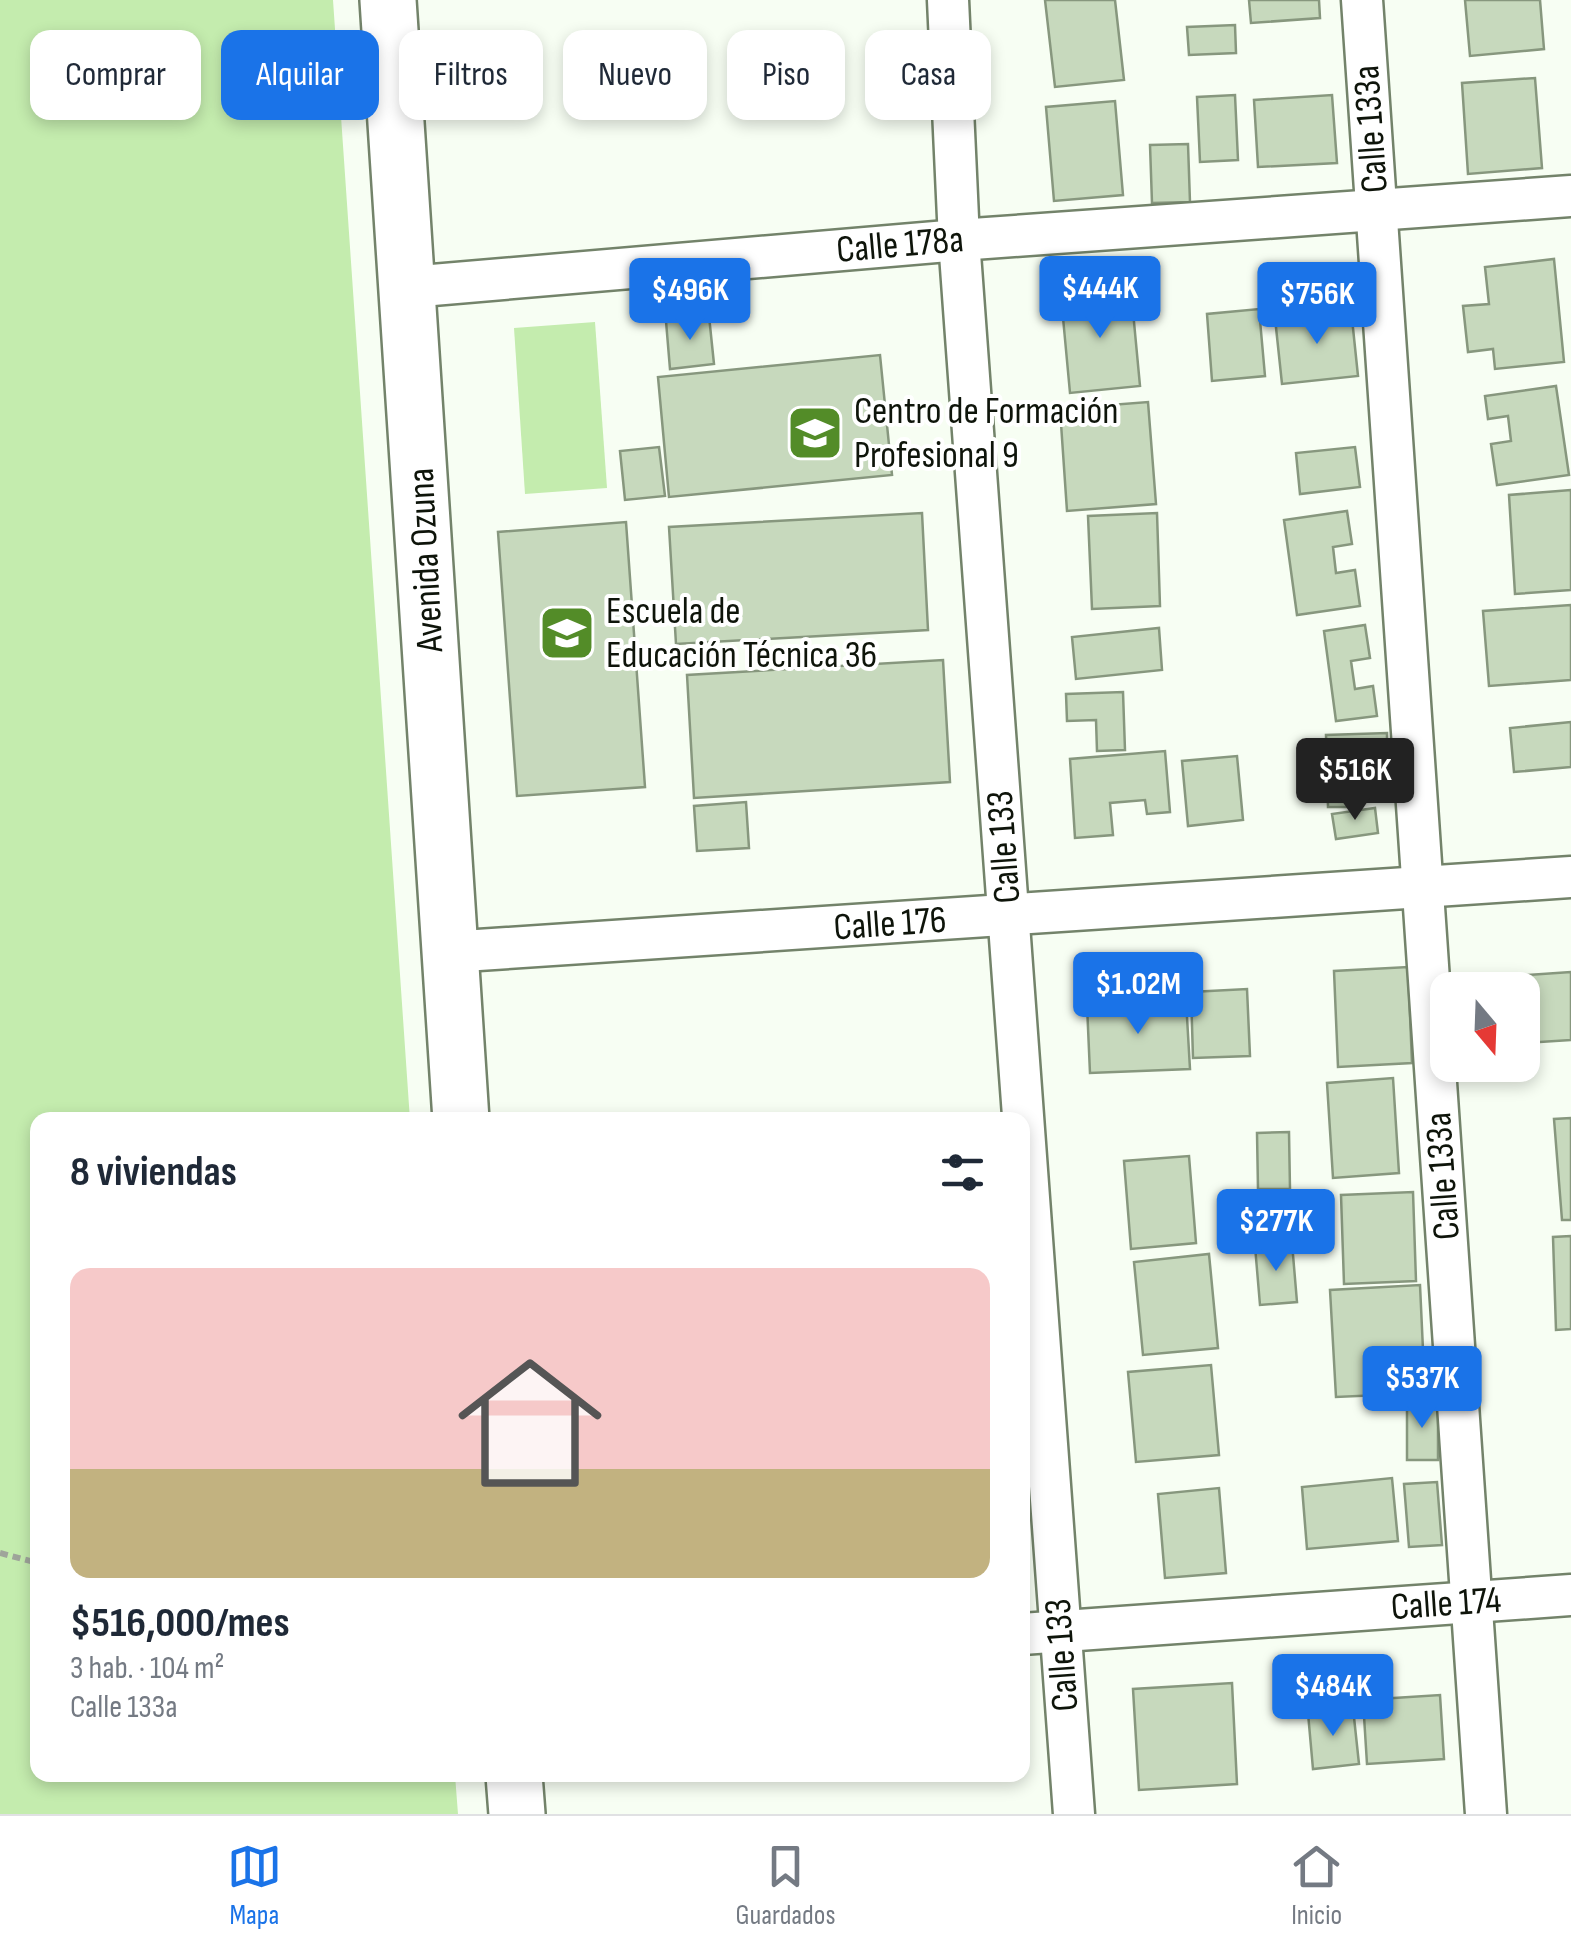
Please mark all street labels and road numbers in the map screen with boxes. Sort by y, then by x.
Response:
street label: Calle 133a [1344,64,1398,194]
street label: Calle 178a [835,217,965,273]
street label: Avenida Ozuna [399,467,453,654]
street label: Calle 133 [978,789,1030,905]
street label: Calle 176 [832,898,948,950]
street label: Calle 133a [1416,1111,1470,1241]
street label: Calle 174 [1389,1578,1503,1630]
street label: Calle 133 [1036,1597,1088,1713]

